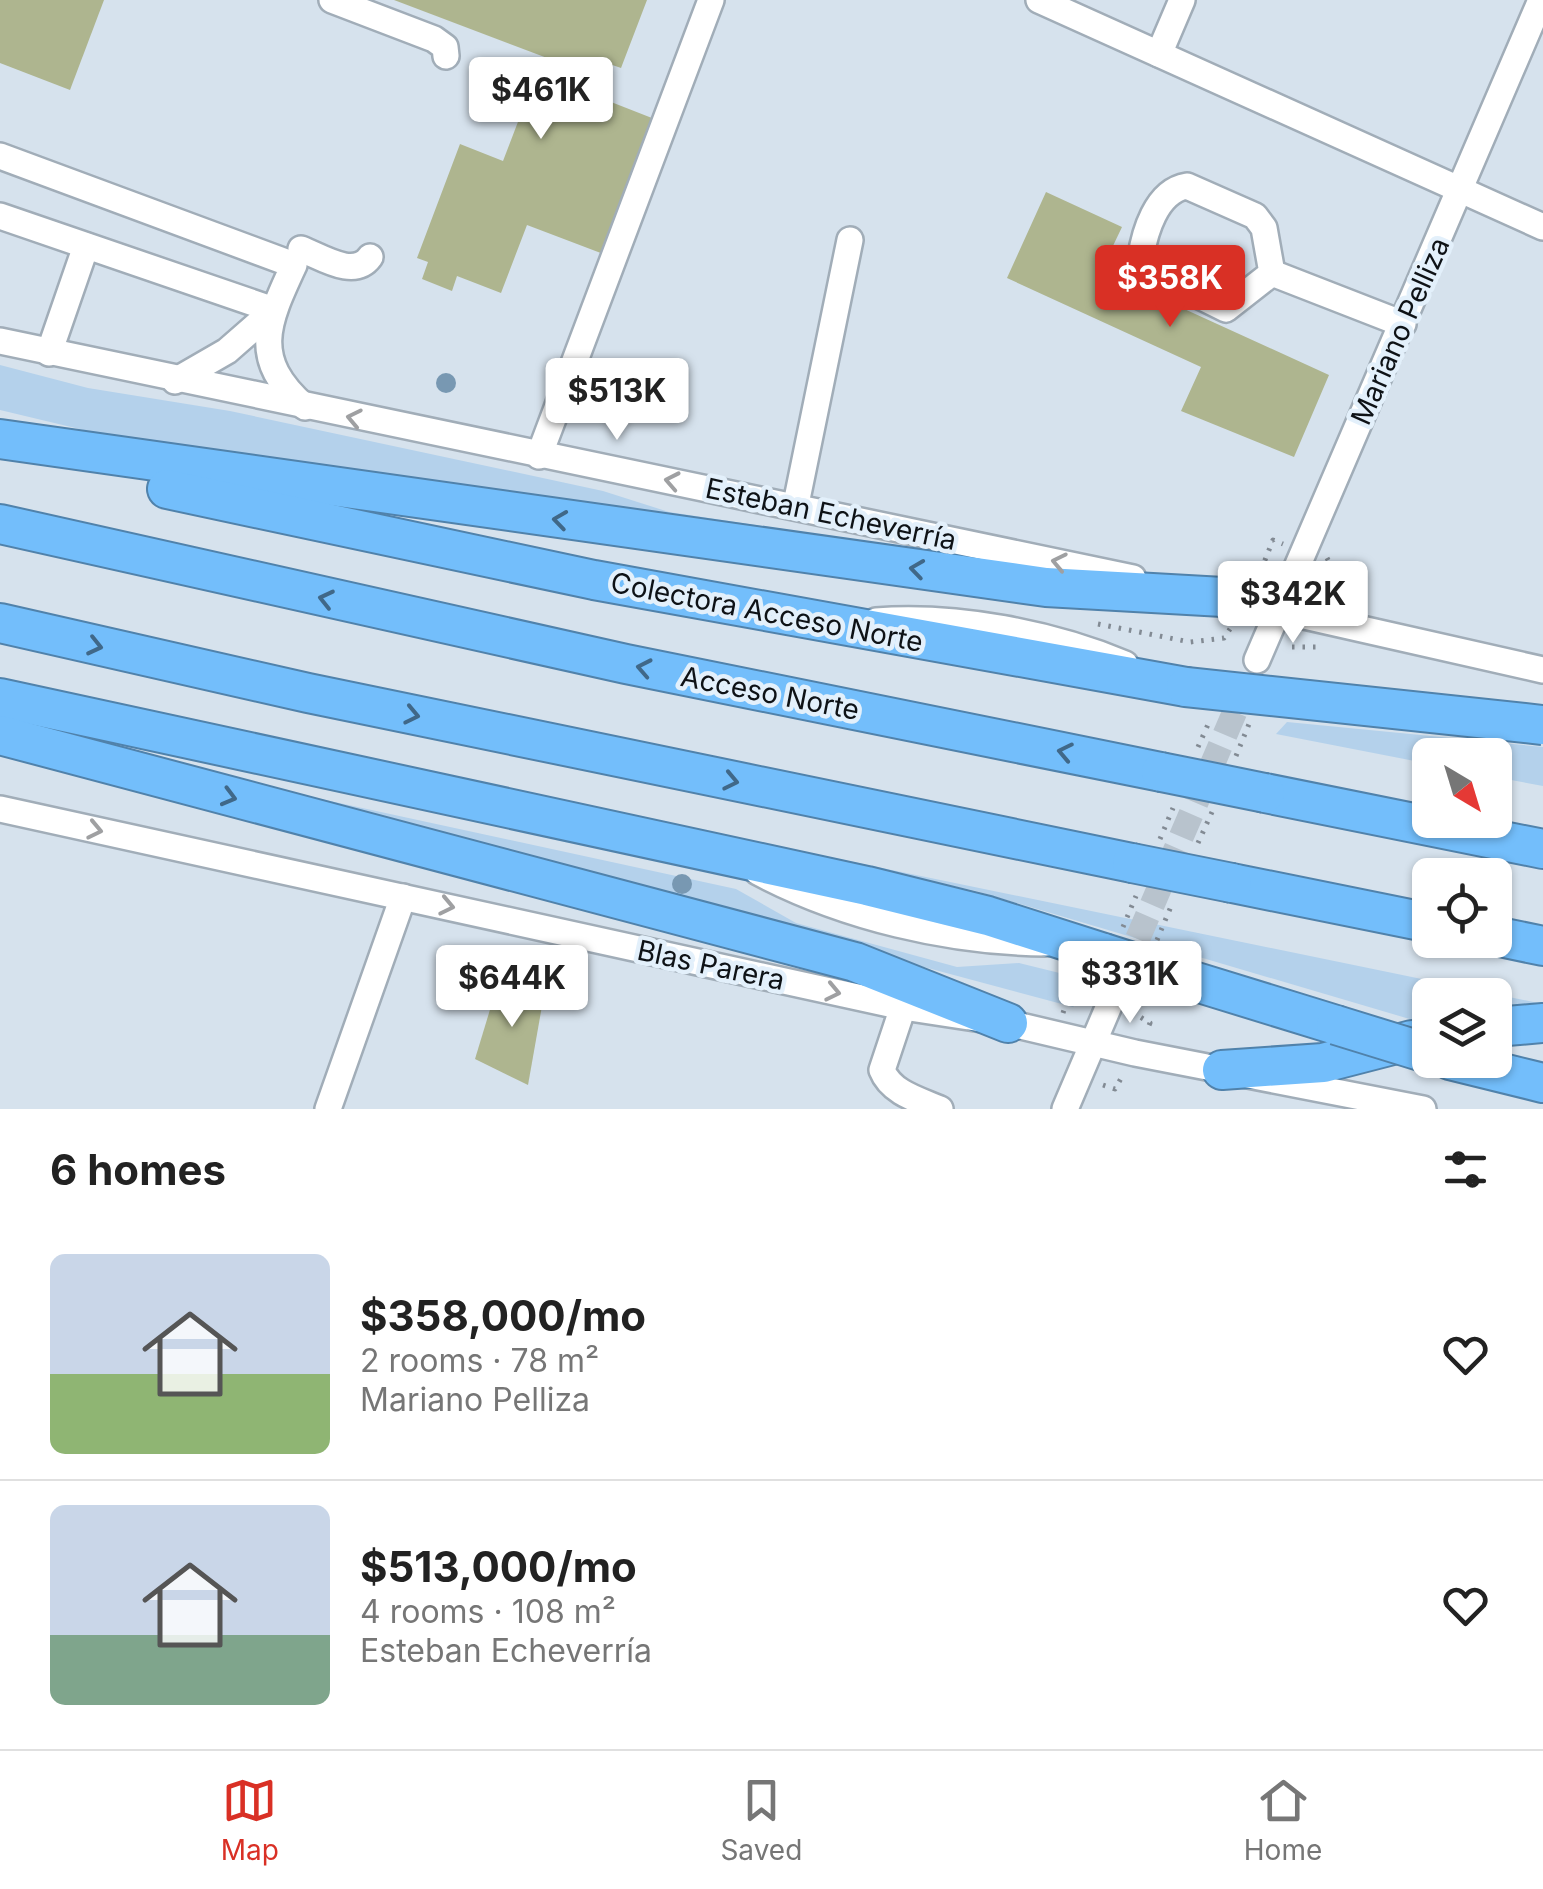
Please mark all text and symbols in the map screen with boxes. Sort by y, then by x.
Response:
pin: $461K [471,57,611,142]
text: $461K [491,70,591,109]
street label: Mariano Pelliza [1344,232,1456,430]
pin: $358K [1100,245,1240,330]
text: $358K [1117,258,1223,297]
pin: $513K [547,358,687,443]
text: $513K [568,371,666,410]
one-way arrow [345,408,362,429]
one-way arrow [664,471,680,492]
street label: Esteban Echeverría [702,471,960,557]
one-way arrow [552,510,568,531]
one-way arrow [1051,553,1068,574]
one-way arrow [908,559,925,580]
pin: $342K [1223,561,1363,646]
street label: Colectora Acceso Norte [608,565,926,659]
text: $342K [1240,574,1346,613]
one-way arrow [318,590,335,611]
one-way arrow [86,634,103,655]
one-way arrow [635,658,652,679]
street label: Acceso Norte [678,659,862,727]
one-way arrow [404,703,421,724]
north arrow [1412,738,1512,838]
map controls [1412,738,1512,1078]
one-way arrow [1057,743,1074,764]
one-way arrow [722,769,739,790]
one-way arrow [220,785,237,806]
one-way arrow [86,818,103,839]
button: locate [1412,858,1512,958]
one-way arrow [438,895,455,916]
street label: Blas Parera [634,933,788,997]
pin: $331K [1060,941,1200,1026]
pin: $644K [442,945,582,1030]
text: $331K [1080,954,1180,993]
text: $644K [458,958,566,997]
button: layers [1412,978,1512,1078]
one-way arrow [824,980,841,1001]
icon: filters [1438,1142,1493,1197]
text: 6 homes [50,1144,226,1195]
text: $358,000/mo [360,1290,646,1341]
icon: home [130,1294,250,1414]
icon: heart [1438,1327,1493,1382]
text: 2 rooms · 78 m² [360,1341,599,1380]
text: Mariano Pelliza [360,1380,590,1419]
text: $513,000/mo [360,1541,637,1592]
icon: home [130,1545,250,1665]
icon: heart [1438,1578,1493,1633]
text: 4 rooms · 108 m² [360,1592,616,1631]
text: Esteban Echeverría [360,1631,652,1670]
tab: Map [221,1773,279,1867]
tab: Saved [720,1773,802,1867]
tab: Home [1244,1773,1322,1867]

